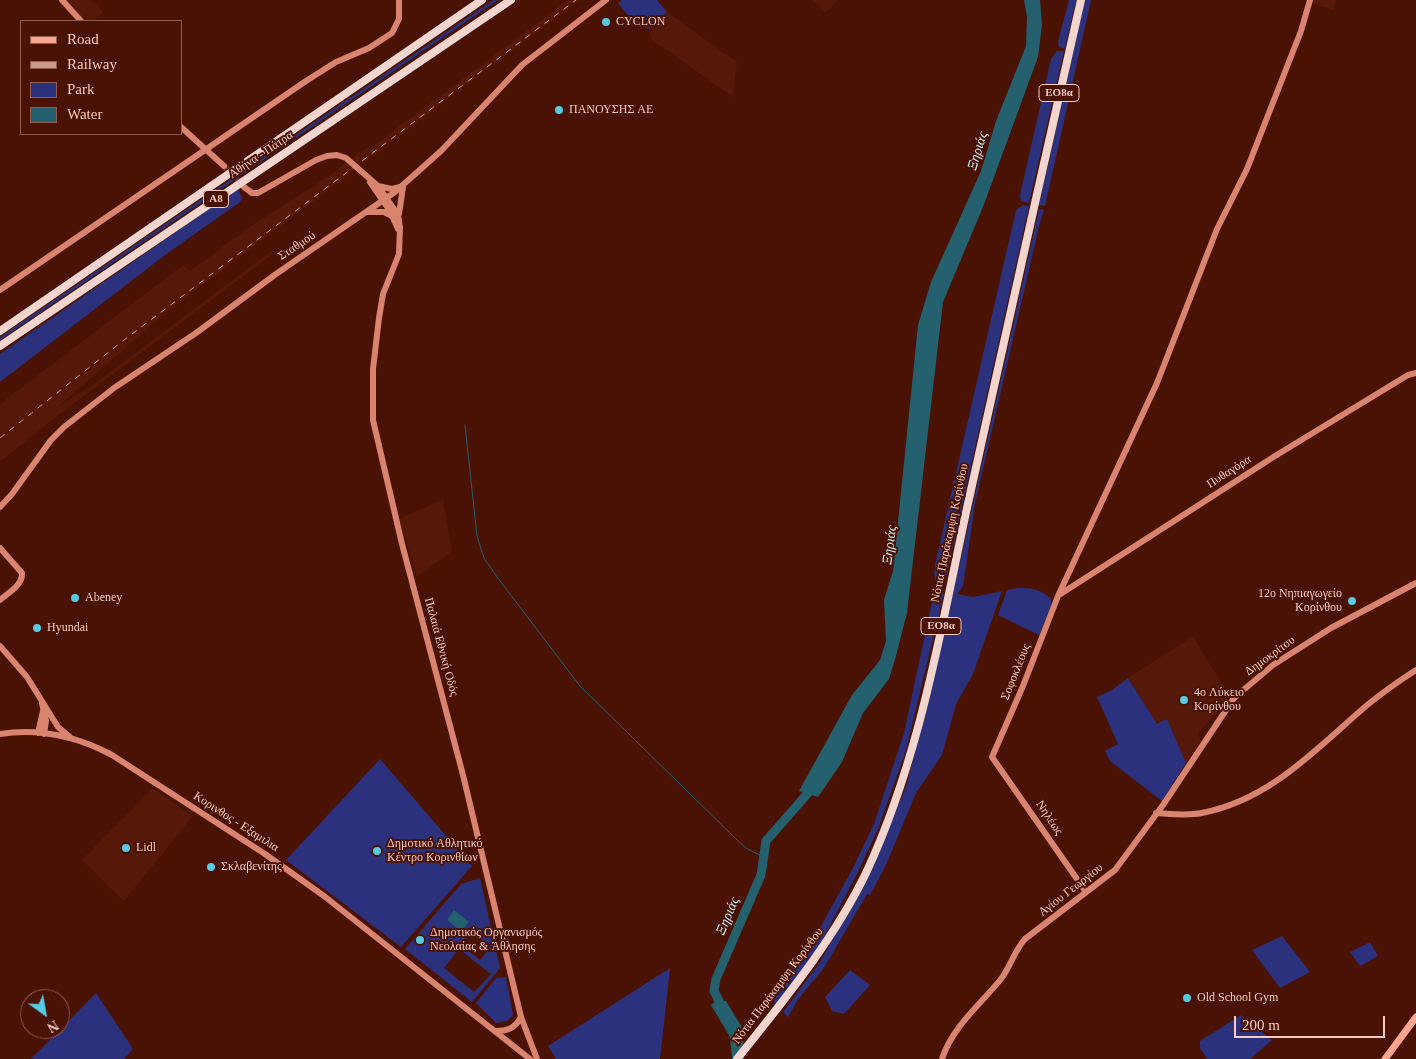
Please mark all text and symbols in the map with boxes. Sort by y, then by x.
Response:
place label: CYCLON [616,15,665,29]
marker: CYCLON [600,16,612,28]
legend [20,20,182,135]
text: Road [67,31,99,47]
text: Railway [67,56,117,72]
text: Park [67,81,95,97]
road number: ΕΟ8α [1039,85,1079,102]
place label: ΠΑΝΟΥΣΗΣ ΑΕ [569,103,653,117]
marker: ΠΑΝΟΥΣΗΣ ΑΕ [553,104,565,116]
text: Water [67,106,102,122]
street label: Αθήνα - Πάτρα [226,128,296,182]
water label: Ξηριάς [964,130,992,172]
road number: Α8 [204,190,228,208]
street label: Σταθμού [276,228,318,264]
street label: Πυθαγόρα [1204,452,1254,492]
street label: Νότια Παράκαμψη Κορίνθου [928,462,972,604]
water label: Ξηριάς [879,524,901,566]
place label: 12ο Νηπιαγωγείο Κορίνθου [1258,587,1342,615]
place label: Abeney [85,591,122,605]
marker: Abeney [69,592,81,604]
marker: 12ο Νηπιαγωγείο Κορίνθου [1346,595,1358,607]
street label: Παλαιά Εθνική Οδός [421,596,461,698]
road number: ΕΟ8α [921,618,961,634]
place label: Hyundai [47,621,88,635]
marker: Hyundai [31,622,43,634]
street label: Δημοκρίτου [1242,633,1298,679]
street label: Σοφοκλέους [998,642,1034,702]
place label: 4ο Λύκειο Κορίνθου [1194,686,1244,714]
marker: 4ο Λύκειο Κορίνθου [1178,694,1190,706]
street label: Κορινθος - Εξαμιλια [190,789,282,855]
street label: Νηλέως [1032,798,1066,838]
place label: Δημοτικό Αθλητικό Κέντρο Κορινθίων [387,837,482,865]
place label: Lidl [136,841,156,855]
marker: Lidl [120,842,132,854]
marker: Δημοτικό Αθλητικό Κέντρο Κορινθίων [371,845,383,857]
place label: Σκλαβενίτης [221,860,282,874]
street label: Αγίου Γεωργίου [1036,860,1106,920]
marker: Σκλαβενίτης [205,861,217,873]
water label: Ξηριάς [713,895,743,937]
street label: Νότια Παράκαμψη Κορίνθου [730,925,826,1047]
place label: Δημοτικός Οργανισμός Νεολαίας & Άθλησης [430,926,543,954]
marker: Δημοτικός Οργανισμός Νεολαίας & Άθλησης [414,934,426,946]
north arrow [20,989,70,1039]
place label: Old School Gym [1197,991,1278,1005]
marker: Old School Gym [1181,992,1193,1004]
scale bar [1236,1006,1387,1038]
text: N [44,1017,61,1035]
text: 200 m [1242,1017,1280,1033]

